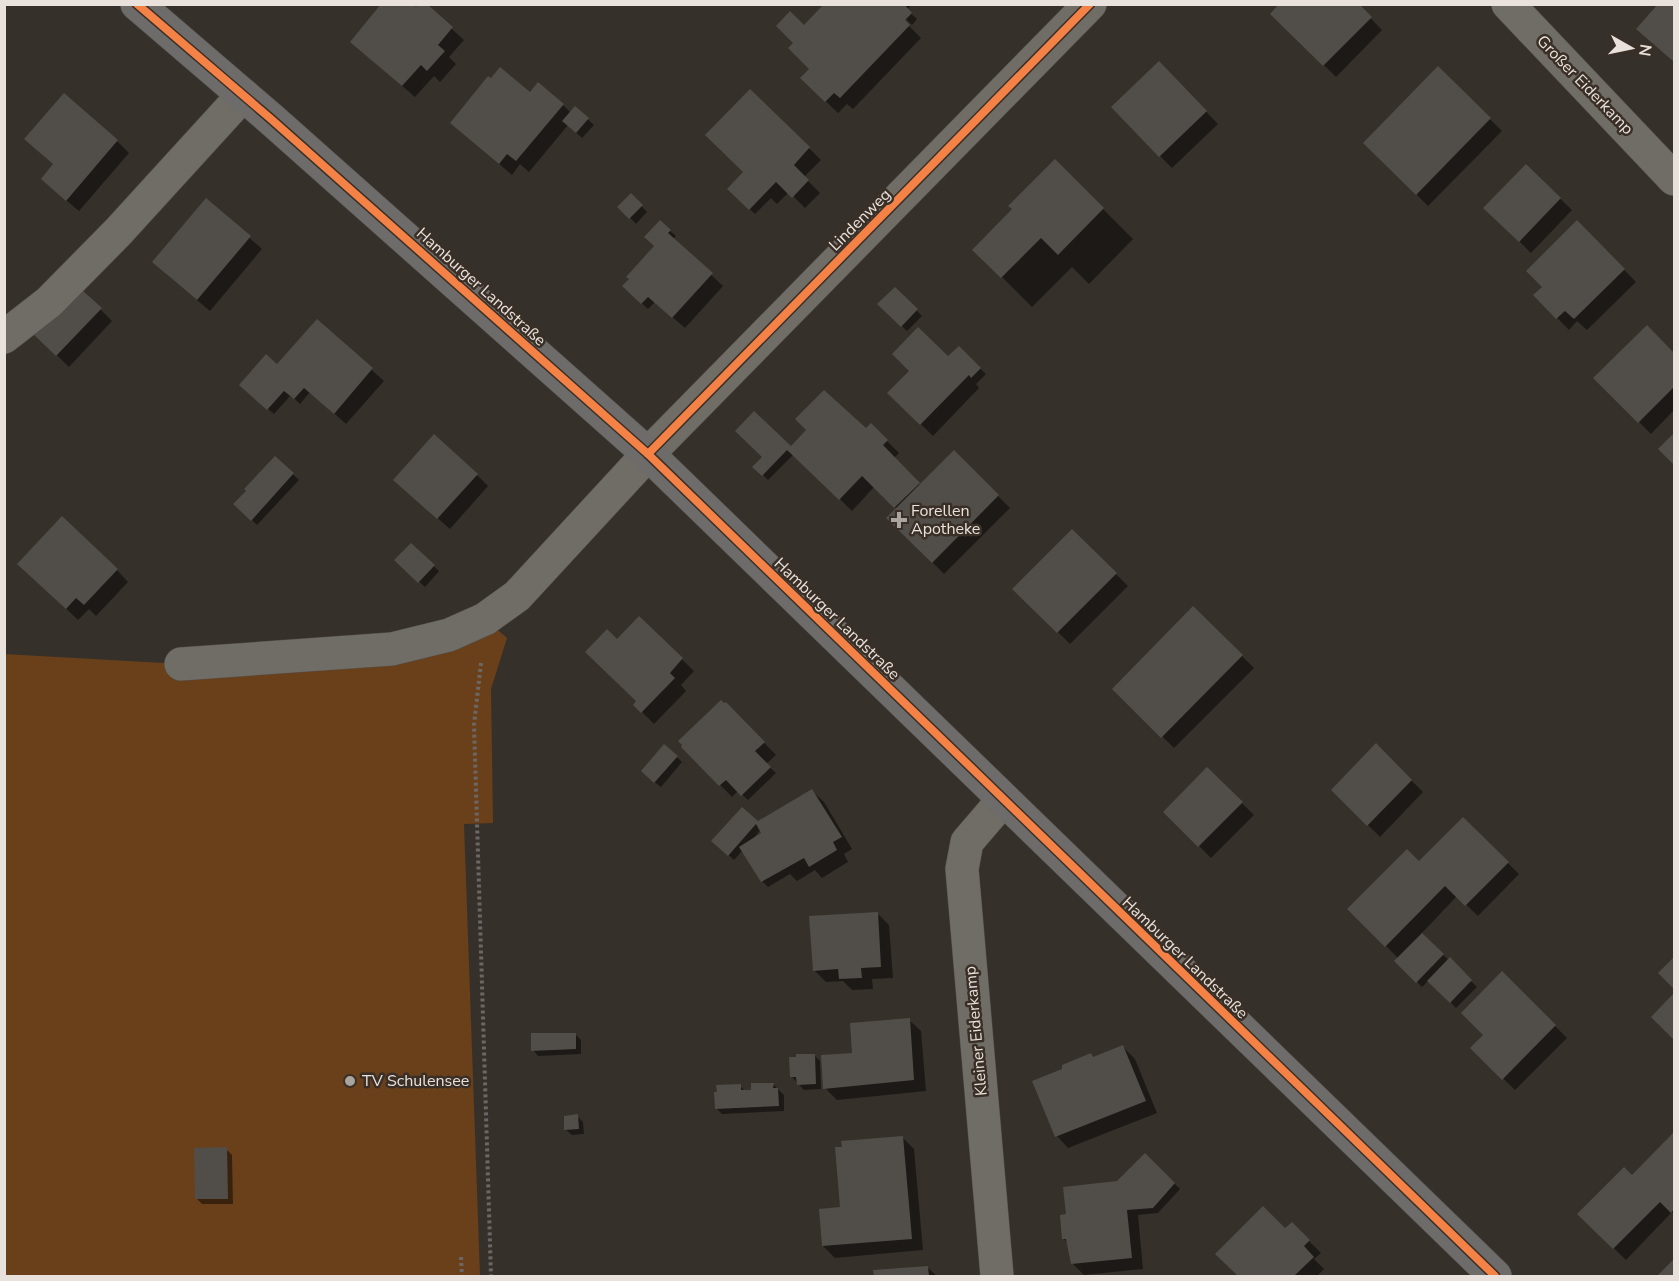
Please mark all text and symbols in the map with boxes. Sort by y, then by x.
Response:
north arrow [1601,18,1661,78]
street label: Großer Eiderkamp [1532,30,1638,140]
text: N [1633,43,1657,58]
street label: Lindenweg [824,184,896,256]
street label: Hamburger Landstraße [411,223,551,351]
place label: Forellen Apotheke [911,500,980,540]
marker: Forellen Apotheke [892,513,906,527]
street label: Hamburger Landstraße [769,553,905,685]
street label: Hamburger Landstraße [1117,892,1253,1024]
street label: Kleiner Eiderkamp [959,965,993,1097]
place label: TV Schulensee [362,1070,469,1092]
marker: TV Schulensee [343,1074,357,1088]

